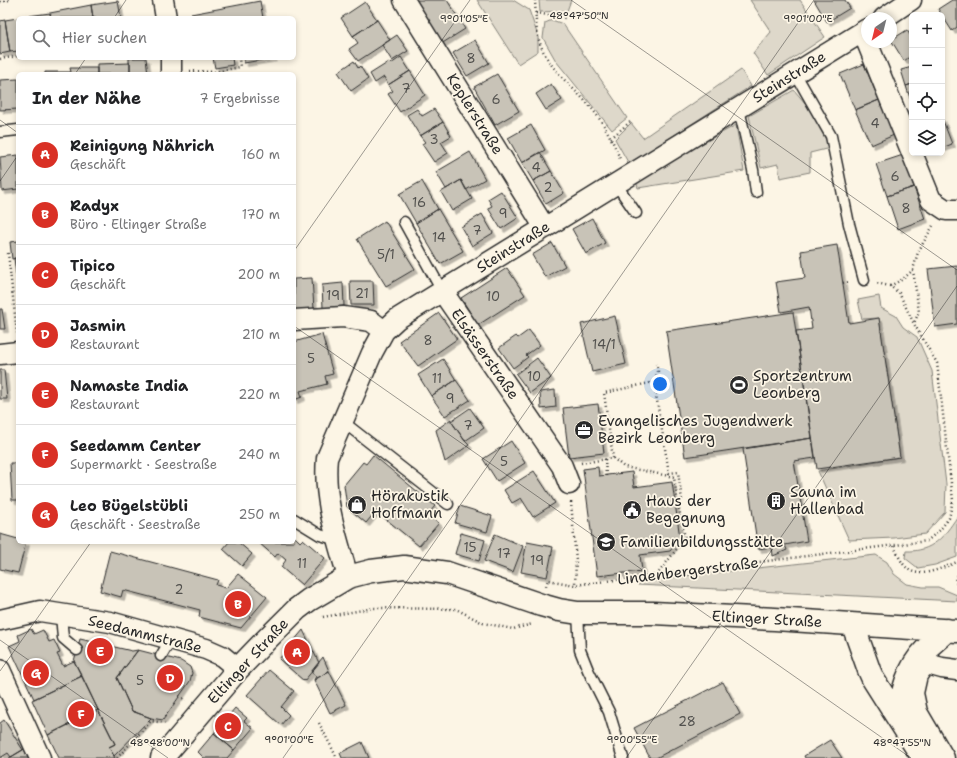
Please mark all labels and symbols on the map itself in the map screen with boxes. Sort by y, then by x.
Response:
text: 48°47'50"N [549,9,609,22]
text: 9°01'05"E [440,12,488,25]
text: 9°01'00"E [783,12,833,25]
north arrow [861,12,897,48]
street label: Steinstraße [749,47,829,107]
house number: 8 [466,50,476,67]
street label: Keplerstraße [442,70,508,158]
house number: 7 [401,80,411,97]
house number: 6 [491,91,501,108]
house number: 4 [870,115,880,132]
house number: 3 [429,131,439,148]
house number: 4 [531,159,541,176]
house number: 6 [890,168,900,185]
house number: 2 [543,179,553,196]
house number: 16 [412,194,426,211]
house number: 8 [901,200,911,217]
house number: 9 [498,205,508,222]
street label: Steinstraße [473,217,553,277]
house number: 7 [472,222,482,239]
house number: 14 [432,229,446,246]
house number: 5/1 [377,246,395,263]
house number: 21 [355,285,369,302]
house number: 19 [326,287,340,304]
house number: 10 [486,288,500,305]
street label: Elsässerstraße [446,305,524,403]
house number: 8 [423,332,433,349]
house number: 14/1 [592,336,616,353]
house number: 5 [307,350,315,367]
place label: Sportzentrum Leonberg [753,366,852,403]
house number: 10 [527,368,541,385]
house number: 11 [432,370,442,387]
your location [650,374,670,394]
sports icon: Sportzentrum Leonberg [728,374,750,396]
house number: 9 [445,390,455,407]
place label: Evangelisches Jugendwerk Bezirk Leonberg [598,411,793,448]
house number: 7 [463,417,473,434]
office icon: Evangelisches Jugendwerk Bezirk Leonberg [573,419,595,441]
house number: 5 [500,453,508,470]
place label: Sauna im Hallenbad [790,482,864,519]
place label: Hörakustik Hoffmann [371,486,449,523]
building icon: Sauna im Hallenbad [765,490,787,512]
place label: Haus der Begegnung [646,491,726,528]
shop icon: Hörakustik Hoffmann [346,494,368,516]
public building icon: Haus der Begegnung [621,499,643,521]
school or university icon: Familienbildungsstätte [595,531,617,553]
place label: Familienbildungsstätte [620,532,784,552]
house number: 15 [463,539,477,556]
house number: 17 [497,545,511,562]
house number: 19 [530,552,544,569]
street label: Lindenbergerstraße [616,552,760,590]
house number: 11 [297,555,307,572]
house number: 2 [174,581,184,598]
pin: B [225,589,251,619]
street label: Eltinger Straße [711,606,823,632]
street label: Seedammstraße [86,610,204,658]
street label: Eltinger Straße [203,614,293,708]
pin: E [87,636,113,666]
pin: A [284,637,310,667]
pin: G [23,658,49,688]
pin: D [157,663,183,693]
house number: 5 [136,672,144,689]
pin: F [68,699,94,729]
pin: C [215,711,241,741]
house number: 28 [678,713,696,730]
text: 9°01'00"E [264,733,314,746]
text: 9°00'55"E [607,733,657,746]
text: 48°48'00"N [130,736,190,749]
text: 48°47'55"N [873,736,931,749]

